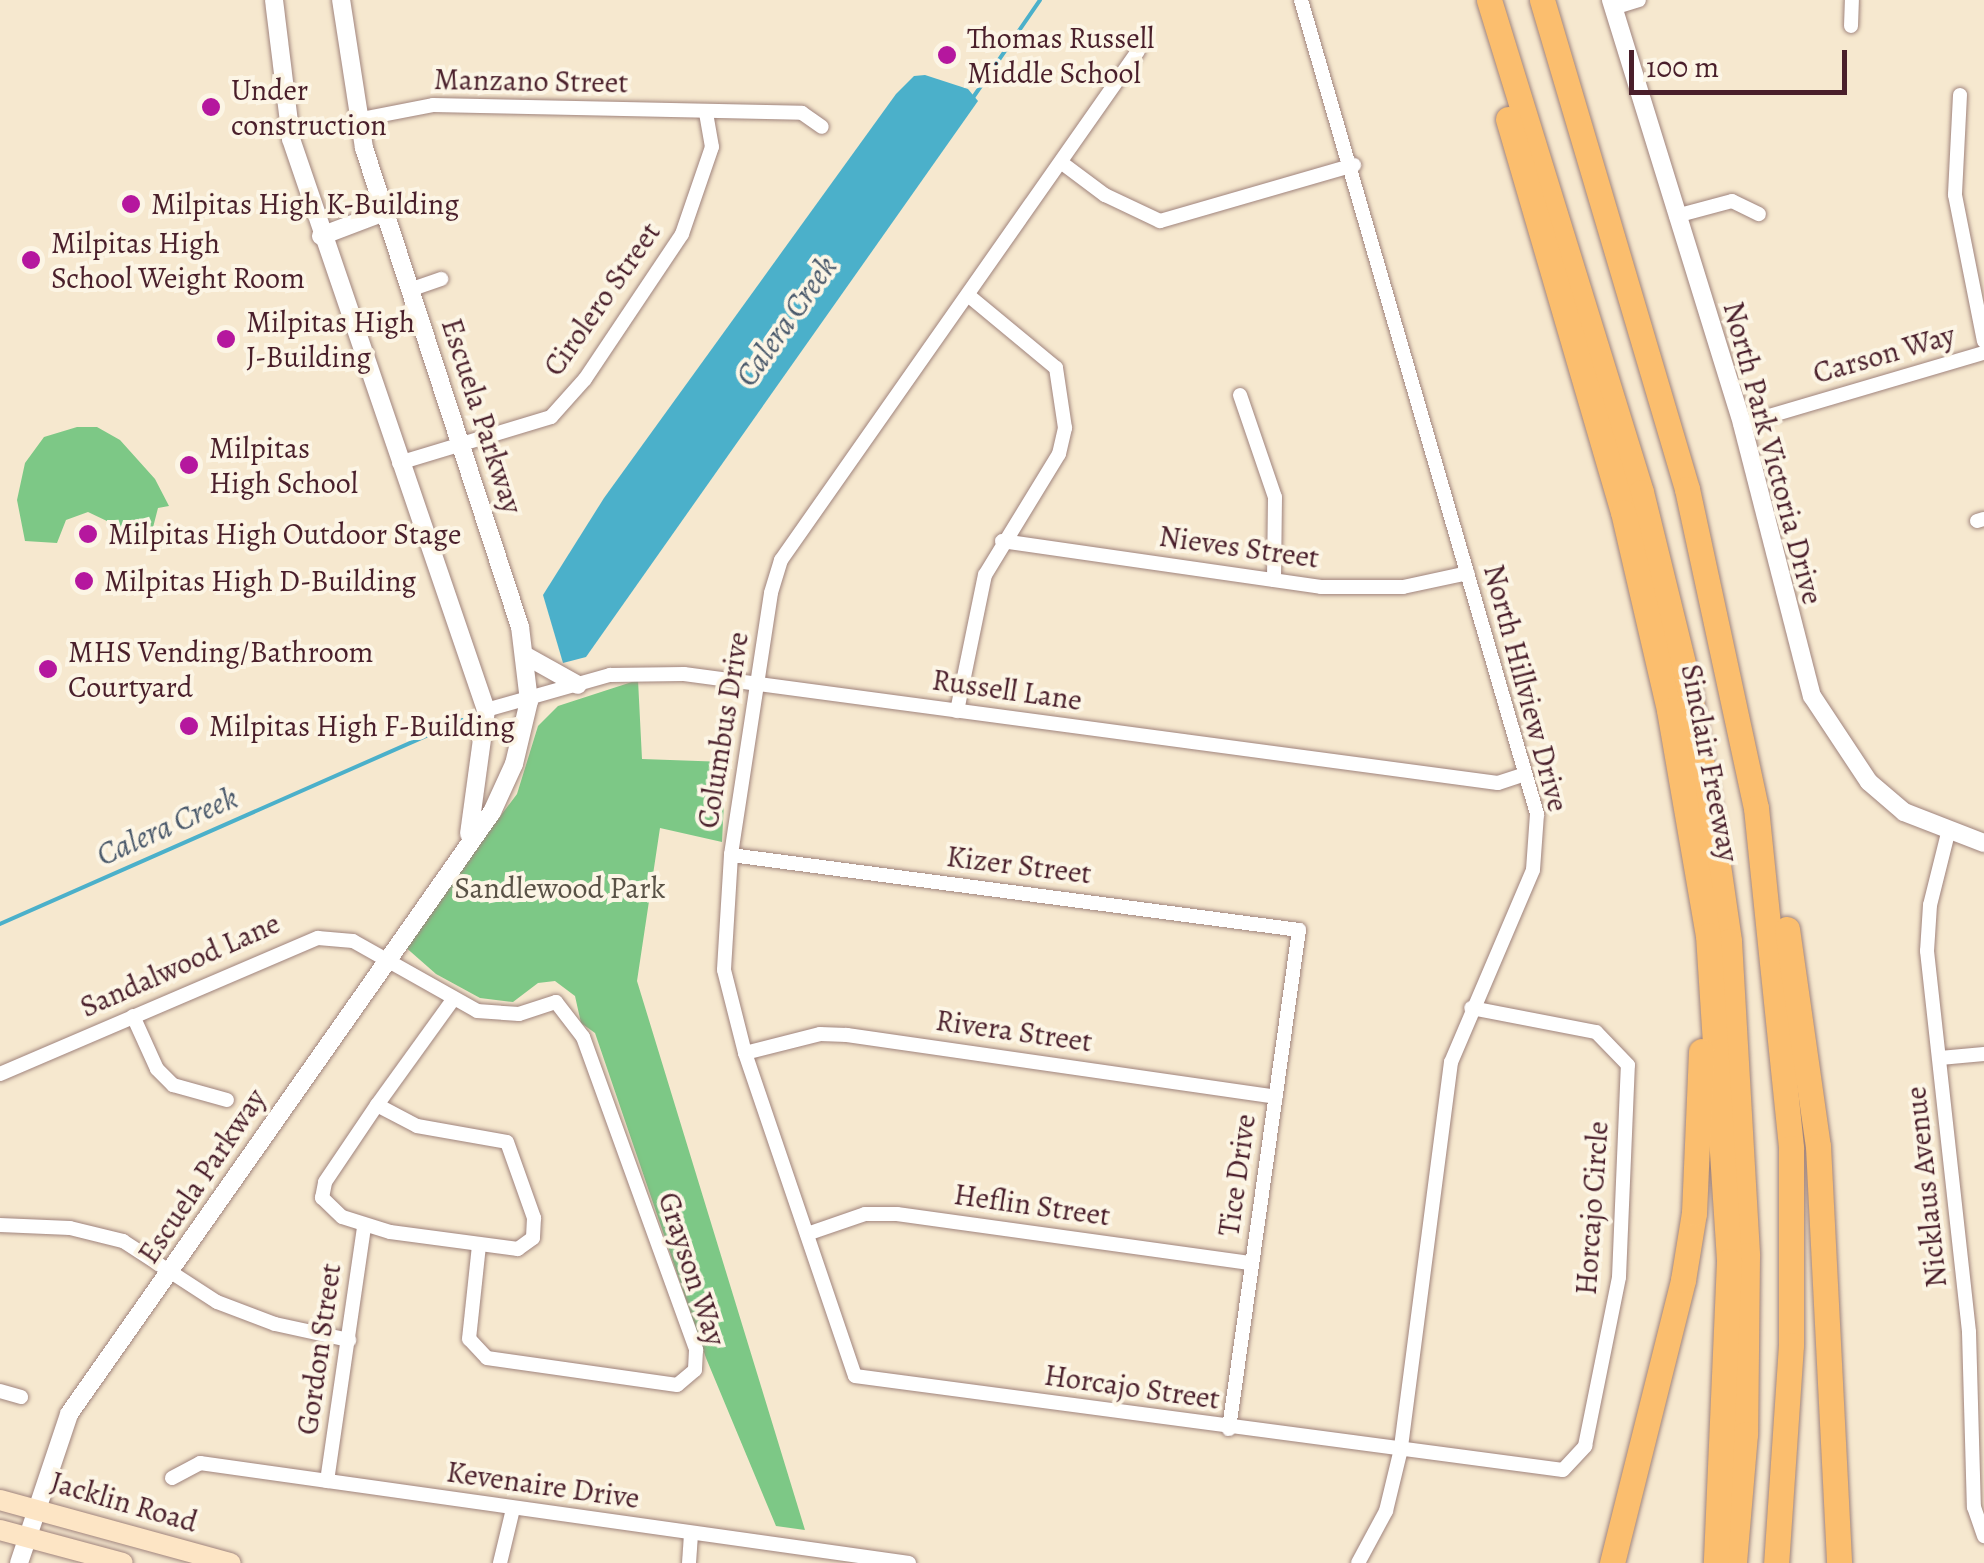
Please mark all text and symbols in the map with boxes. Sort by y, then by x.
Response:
place label: Thomas Russell Middle School [967,20,1154,90]
scale bar [1634,30,1852,92]
marker: Thomas Russell Middle School [936,44,958,66]
text: 100 m [1646,47,1719,87]
street label: Manzano Street [434,61,628,101]
place label: Under construction [231,72,387,142]
marker: Under construction [200,96,222,118]
place label: Milpitas High K-Building [151,186,459,222]
marker: Milpitas High K-Building [120,193,142,215]
street label: Cirolero Street [536,215,668,383]
place label: Milpitas High School Weight Room [51,225,305,296]
water label: Calera Creek [727,248,845,394]
marker: Milpitas High School Weight Room [20,249,42,271]
street label: North Park Victoria Drive [1715,298,1831,608]
place label: Milpitas High J-Building [246,304,415,374]
street label: Escuela Parkway [433,314,531,518]
street label: Carson Way [1809,317,1959,391]
marker: Milpitas High J-Building [215,328,237,350]
place label: Milpitas High School [209,430,358,500]
marker: Milpitas High School [178,454,200,476]
place label: Milpitas High Outdoor Stage [108,516,461,552]
street label: Nieves Street [1157,518,1321,576]
marker: Milpitas High Outdoor Stage [77,523,99,545]
street label: North Hillview Drive [1476,560,1576,816]
place label: Milpitas High D-Building [104,563,416,599]
marker: Milpitas High D-Building [73,570,95,592]
street label: Columbus Drive [690,629,756,831]
place label: MHS Vending/Bathroom Courtyard [68,634,374,704]
marker: MHS Vending/Bathroom Courtyard [37,658,59,680]
street label: Sinclair Freeway [1673,661,1747,865]
street label: Russell Lane [930,662,1084,718]
place label: Milpitas High F-Building [209,708,515,744]
marker: Milpitas High F-Building [178,715,200,737]
water label: Calera Creek [91,778,243,874]
street label: Kizer Street [944,838,1094,892]
park label: Sandlewood Park [454,870,666,906]
street label: Sandalwood Lane [75,905,285,1025]
street label: Rivera Street [933,1002,1095,1060]
street label: Escuela Parkway [130,1082,274,1270]
street label: Nicklaus Avenue [1898,1085,1954,1289]
street label: Tice Drive [1211,1112,1263,1238]
street label: Horcajo Circle [1568,1120,1616,1296]
street label: Heflin Street [952,1176,1112,1234]
street label: Grayson Way [650,1188,734,1350]
street label: Gordon Street [289,1261,349,1437]
street label: Horcajo Street [1042,1357,1222,1417]
street label: Kevenaire Drive [444,1454,642,1516]
street label: Jacklin Road [46,1464,202,1540]

